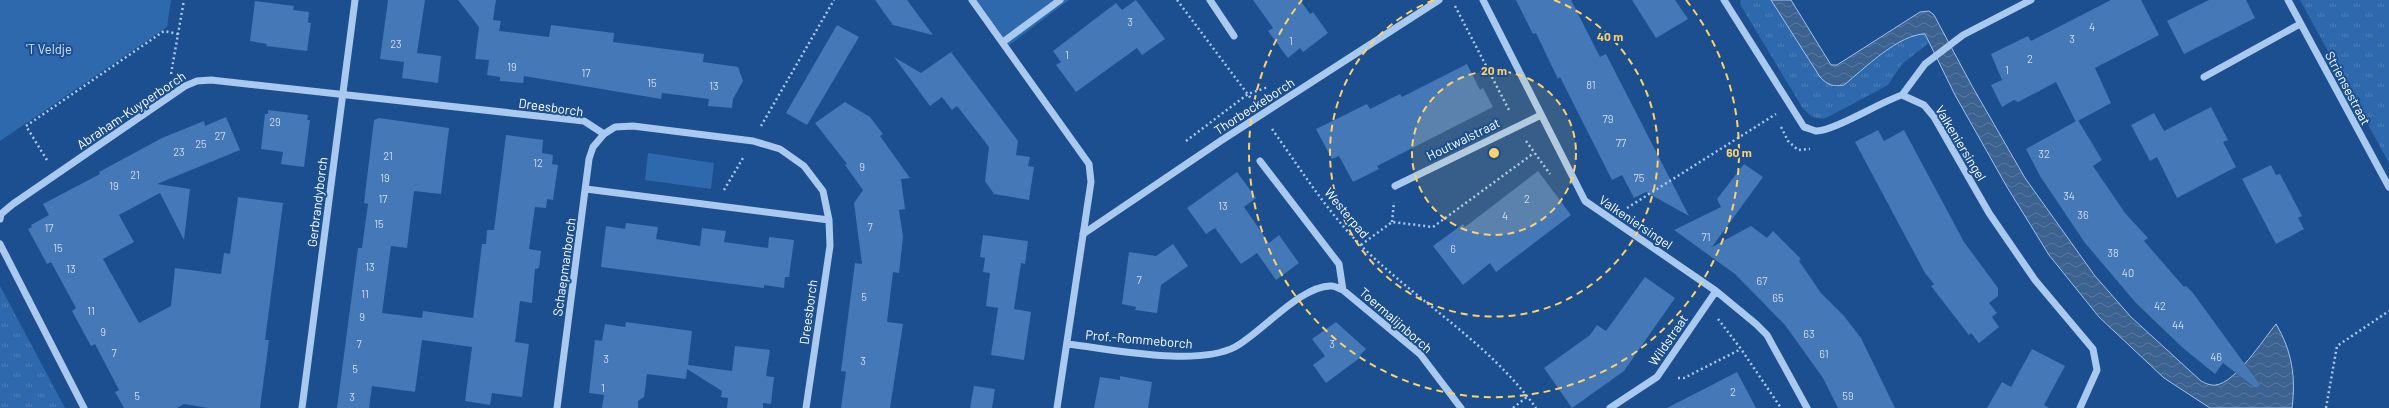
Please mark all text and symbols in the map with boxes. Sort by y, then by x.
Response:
house number: 3 [1127,15,1133,28]
house number: 4 [2089,20,2095,33]
text: 40 m [1597,29,1623,43]
house number: 3 [2069,32,2075,45]
house number: 1 [1289,34,1293,47]
house number: 23 [390,37,402,50]
park label: 'T Veldje [26,41,72,57]
house number: 1 [1065,48,1069,61]
street label: Striensestraat [2322,48,2374,128]
house number: 2 [2027,52,2033,65]
house number: 19 [507,60,517,73]
text: 20 m [1481,63,1507,77]
house number: 1 [2005,63,2009,76]
house number: 17 [581,66,591,79]
street label: Abraham-Kuyperborch [73,68,189,152]
street label: Thorbeckeborch [1211,74,1297,138]
house number: 15 [647,76,657,89]
house number: 81 [1586,78,1596,91]
house number: 13 [709,79,719,92]
street label: Dreesborch [518,95,584,119]
street label: Valkeniersingel [1932,102,1990,184]
house number: 79 [1603,112,1614,125]
street label: Houtwalstraat [1424,114,1502,164]
house number: 29 [269,115,281,128]
house number: 27 [214,129,226,142]
house number: 77 [1616,136,1626,149]
house number: 25 [195,137,207,150]
house number: 23 [173,145,185,158]
text: 60 m [1726,145,1752,159]
centre of rings [1487,146,1501,160]
house number: 32 [2038,147,2050,160]
house number: 21 [383,149,393,162]
street label: Gerbrandyborch [304,156,330,248]
house number: 12 [533,156,543,169]
house number: 9 [859,160,865,173]
house number: 21 [130,168,140,181]
house number: 19 [380,171,390,184]
house number: 75 [1634,171,1645,184]
house number: 19 [109,179,119,192]
street label: Westerpad [1321,185,1373,241]
house number: 34 [2063,189,2075,202]
house number: 17 [378,192,388,205]
house number: 2 [1524,192,1530,205]
street label: Valkeniersingel [1596,192,1676,252]
house number: 13 [1218,199,1228,212]
house number: 36 [2077,208,2089,221]
house number: 4 [1502,209,1508,222]
house number: 15 [374,217,384,230]
street label: Schaepmanborch [549,217,579,317]
house number: 7 [867,220,873,233]
house number: 17 [44,221,54,234]
house number: 71 [1701,230,1711,243]
house number: 15 [53,241,63,254]
house number: 6 [1450,242,1456,255]
house number: 38 [2107,246,2119,259]
house number: 13 [365,260,375,273]
house number: 13 [66,262,76,275]
house number: 40 [2122,266,2134,279]
house number: 7 [1136,273,1142,286]
house number: 67 [1757,274,1767,287]
street label: Dreesborch [796,279,820,345]
street label: Toermalijnborch [1356,284,1436,356]
house number: 11 [361,287,369,300]
house number: 5 [861,290,867,303]
house number: 65 [1772,291,1784,304]
house number: 42 [2154,299,2166,312]
house number: 11 [87,304,95,317]
house number: 9 [359,310,365,323]
street label: Wildstraat [1645,311,1691,369]
house number: 44 [2172,318,2184,331]
house number: 9 [100,325,106,338]
street label: Prof.-Rommeborch [1085,326,1193,352]
house number: 63 [1803,327,1815,340]
house number: 7 [356,337,362,350]
house number: 3 [1329,337,1335,350]
house number: 7 [111,346,117,359]
house number: 61 [1819,347,1829,360]
house number: 46 [2210,350,2222,363]
house number: 3 [603,352,609,365]
house number: 3 [860,354,866,367]
house number: 5 [352,362,358,375]
house number: 1 [601,381,605,394]
house number: 2 [1730,385,1736,398]
house number: 5 [134,389,140,402]
house number: 59 [1842,389,1854,402]
house number: 3 [349,390,355,403]

